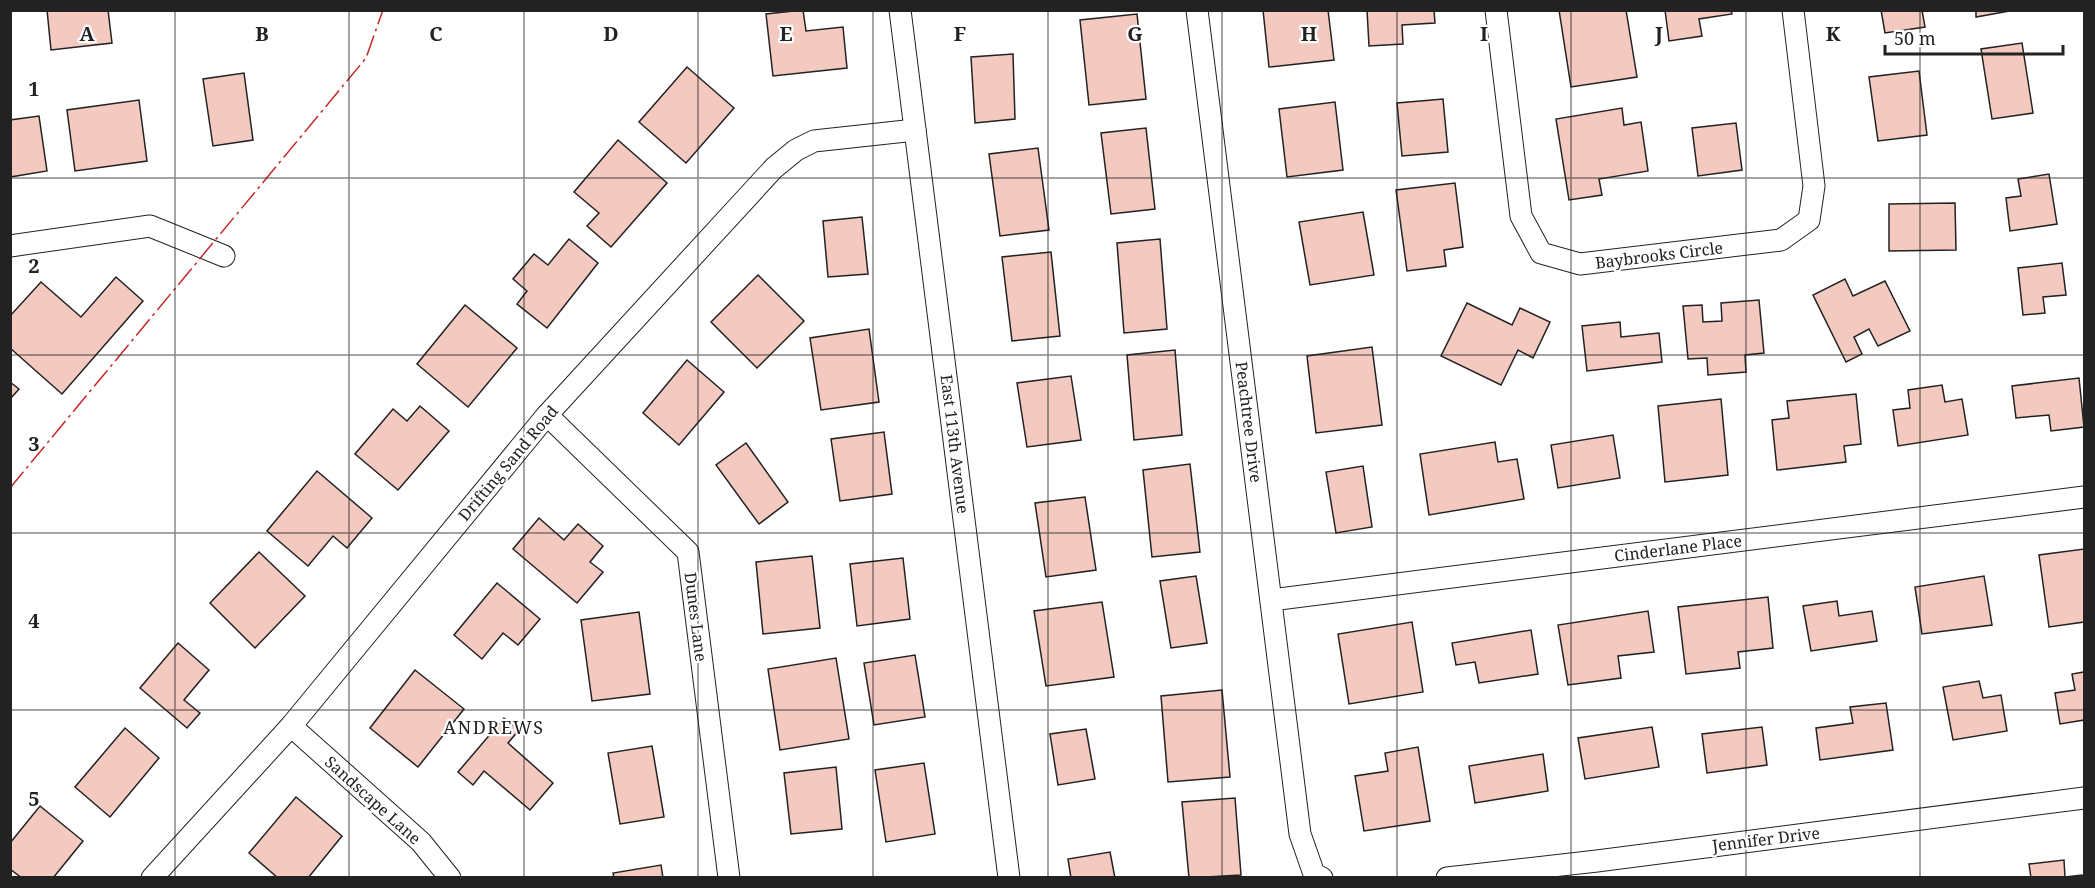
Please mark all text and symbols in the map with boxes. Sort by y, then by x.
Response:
scale bar [1885,18,2064,56]
text: A [79,20,95,47]
text: B [255,20,269,47]
text: C [429,20,443,47]
text: D [603,20,619,47]
text: E [779,20,793,47]
text: F [954,20,966,47]
text: G [1127,20,1143,47]
text: H [1301,20,1317,47]
text: I [1480,20,1488,47]
text: J [1654,20,1663,47]
text: K [1826,20,1841,47]
text: 50 m [1894,26,1936,50]
text: 1 [28,75,40,102]
street label: Baybrooks Circle [1594,236,1724,274]
text: 2 [28,252,40,279]
street label: Peachtree Drive [1231,360,1267,484]
street label: East 113th Avenue [936,373,974,515]
street label: Drifting Sand Road [453,400,563,525]
text: 3 [28,430,40,457]
street label: Cinderlane Place [1613,529,1743,567]
street label: Dunes Lane [680,571,712,663]
text: 4 [28,607,40,634]
district label: ANDREWS [443,715,545,739]
street label: Sandscape Lane [320,751,426,849]
text: 5 [28,785,40,812]
street label: Jennifer Drive [1710,821,1821,857]

